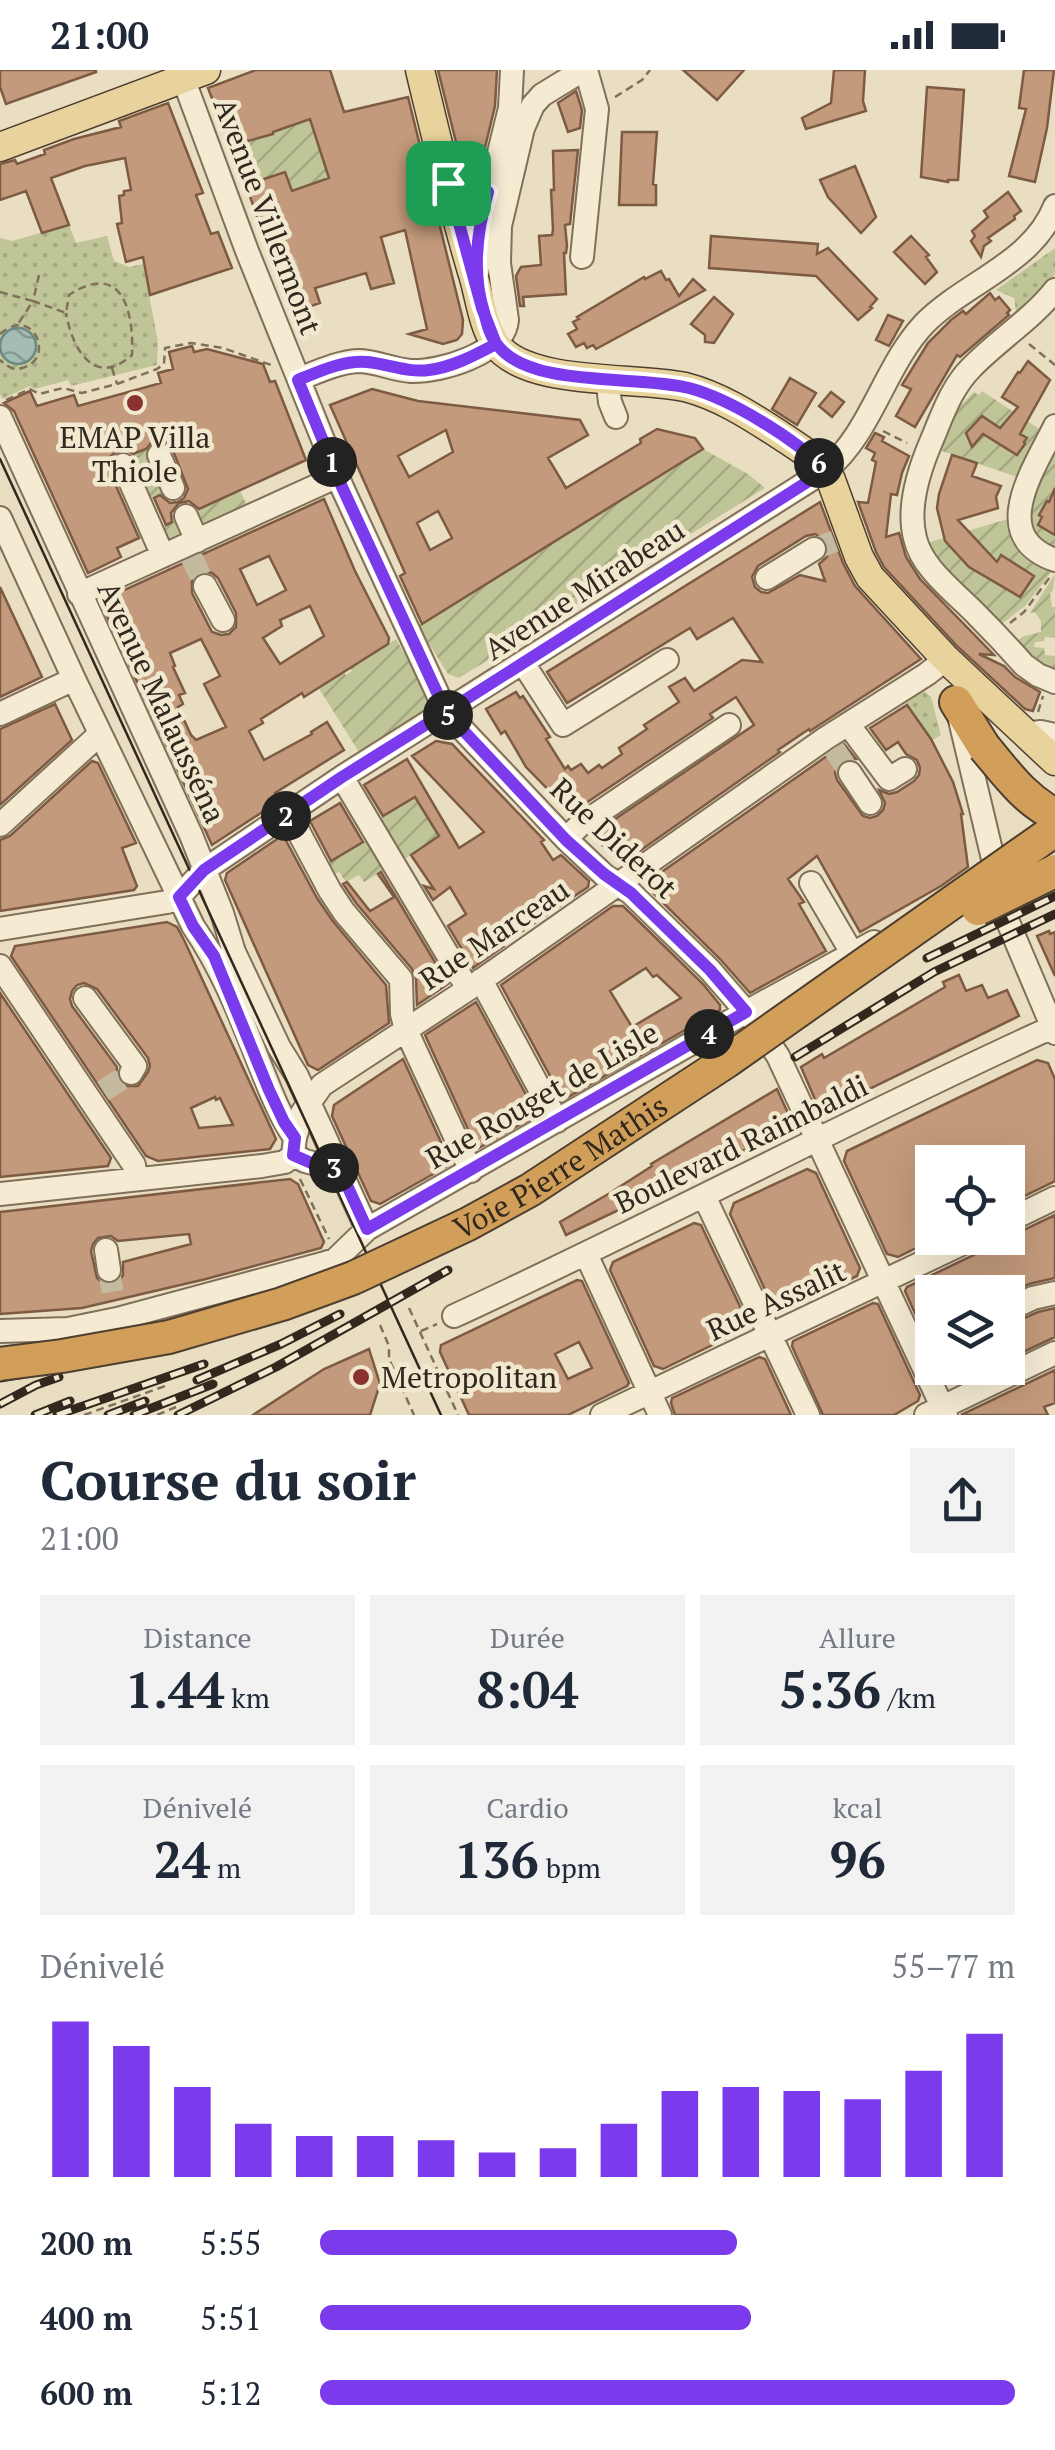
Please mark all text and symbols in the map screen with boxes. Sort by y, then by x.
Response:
text: 21:00 [50,10,149,60]
street label: Avenue Villermont [204,92,332,340]
pin [406,141,491,226]
icon: arrive [421,156,476,211]
marker: EMAP Villa Thiole [124,392,146,414]
place label: EMAP Villa Thiole [59,417,211,491]
pin: 1 [307,437,357,487]
pin: 6 [794,438,844,488]
text: 1 [324,443,340,480]
text: 6 [811,444,827,481]
street label: Avenue Mirabeau [476,509,692,669]
street label: Avenue Malausséna [88,575,236,829]
pin: 5 [423,690,473,740]
text: 5 [440,696,456,733]
street label: Rue Diderot [542,769,686,907]
pin: 2 [261,791,311,841]
text: 2 [278,797,294,834]
street label: Rue Marceau [411,869,577,999]
pin: 4 [684,1009,734,1059]
street label: Rue Rouget de Lisle [419,1012,665,1178]
text: 4 [701,1015,717,1052]
street label: Boulevard Raimbaldi [608,1065,874,1223]
street label: Voie Pierre Mathis [447,1085,675,1248]
pin: 3 [309,1143,359,1193]
map controls [915,1145,1025,1385]
button: locate [915,1145,1025,1255]
text: 3 [326,1149,342,1186]
street label: Rue Assalit [700,1250,852,1350]
button: layers [915,1275,1025,1385]
place label: Metropolitan [381,1357,557,1397]
marker: Metropolitan [350,1366,372,1388]
text: Course du soir [40,1443,416,1516]
button: share [910,1448,1015,1553]
text: 21:00 [40,1517,119,1559]
text: Distance [143,1619,252,1656]
text: Durée [490,1619,565,1656]
text: Allure [819,1619,896,1656]
text: 1.44 [125,1656,225,1722]
text: 8:04 [477,1656,578,1722]
text: 5:36 [779,1656,881,1722]
text: km [225,1679,270,1716]
text: /km [881,1679,936,1716]
text: Dénivelé [143,1789,252,1826]
text: Cardio [486,1789,569,1826]
text: kcal [833,1789,882,1826]
text: 24 [154,1826,210,1892]
text: 136 [454,1826,539,1892]
text: 96 [829,1826,886,1892]
text: m [210,1849,241,1886]
text: bpm [539,1849,601,1886]
text: Dénivelé [40,1945,165,1987]
text: 55–77 m [891,1945,1015,1987]
text: 200 m [40,2222,132,2264]
text: 5:55 [200,2222,262,2264]
text: 400 m [40,2297,132,2339]
text: 5:51 [200,2297,262,2339]
text: 600 m [40,2372,132,2414]
text: 5:12 [200,2372,262,2414]

